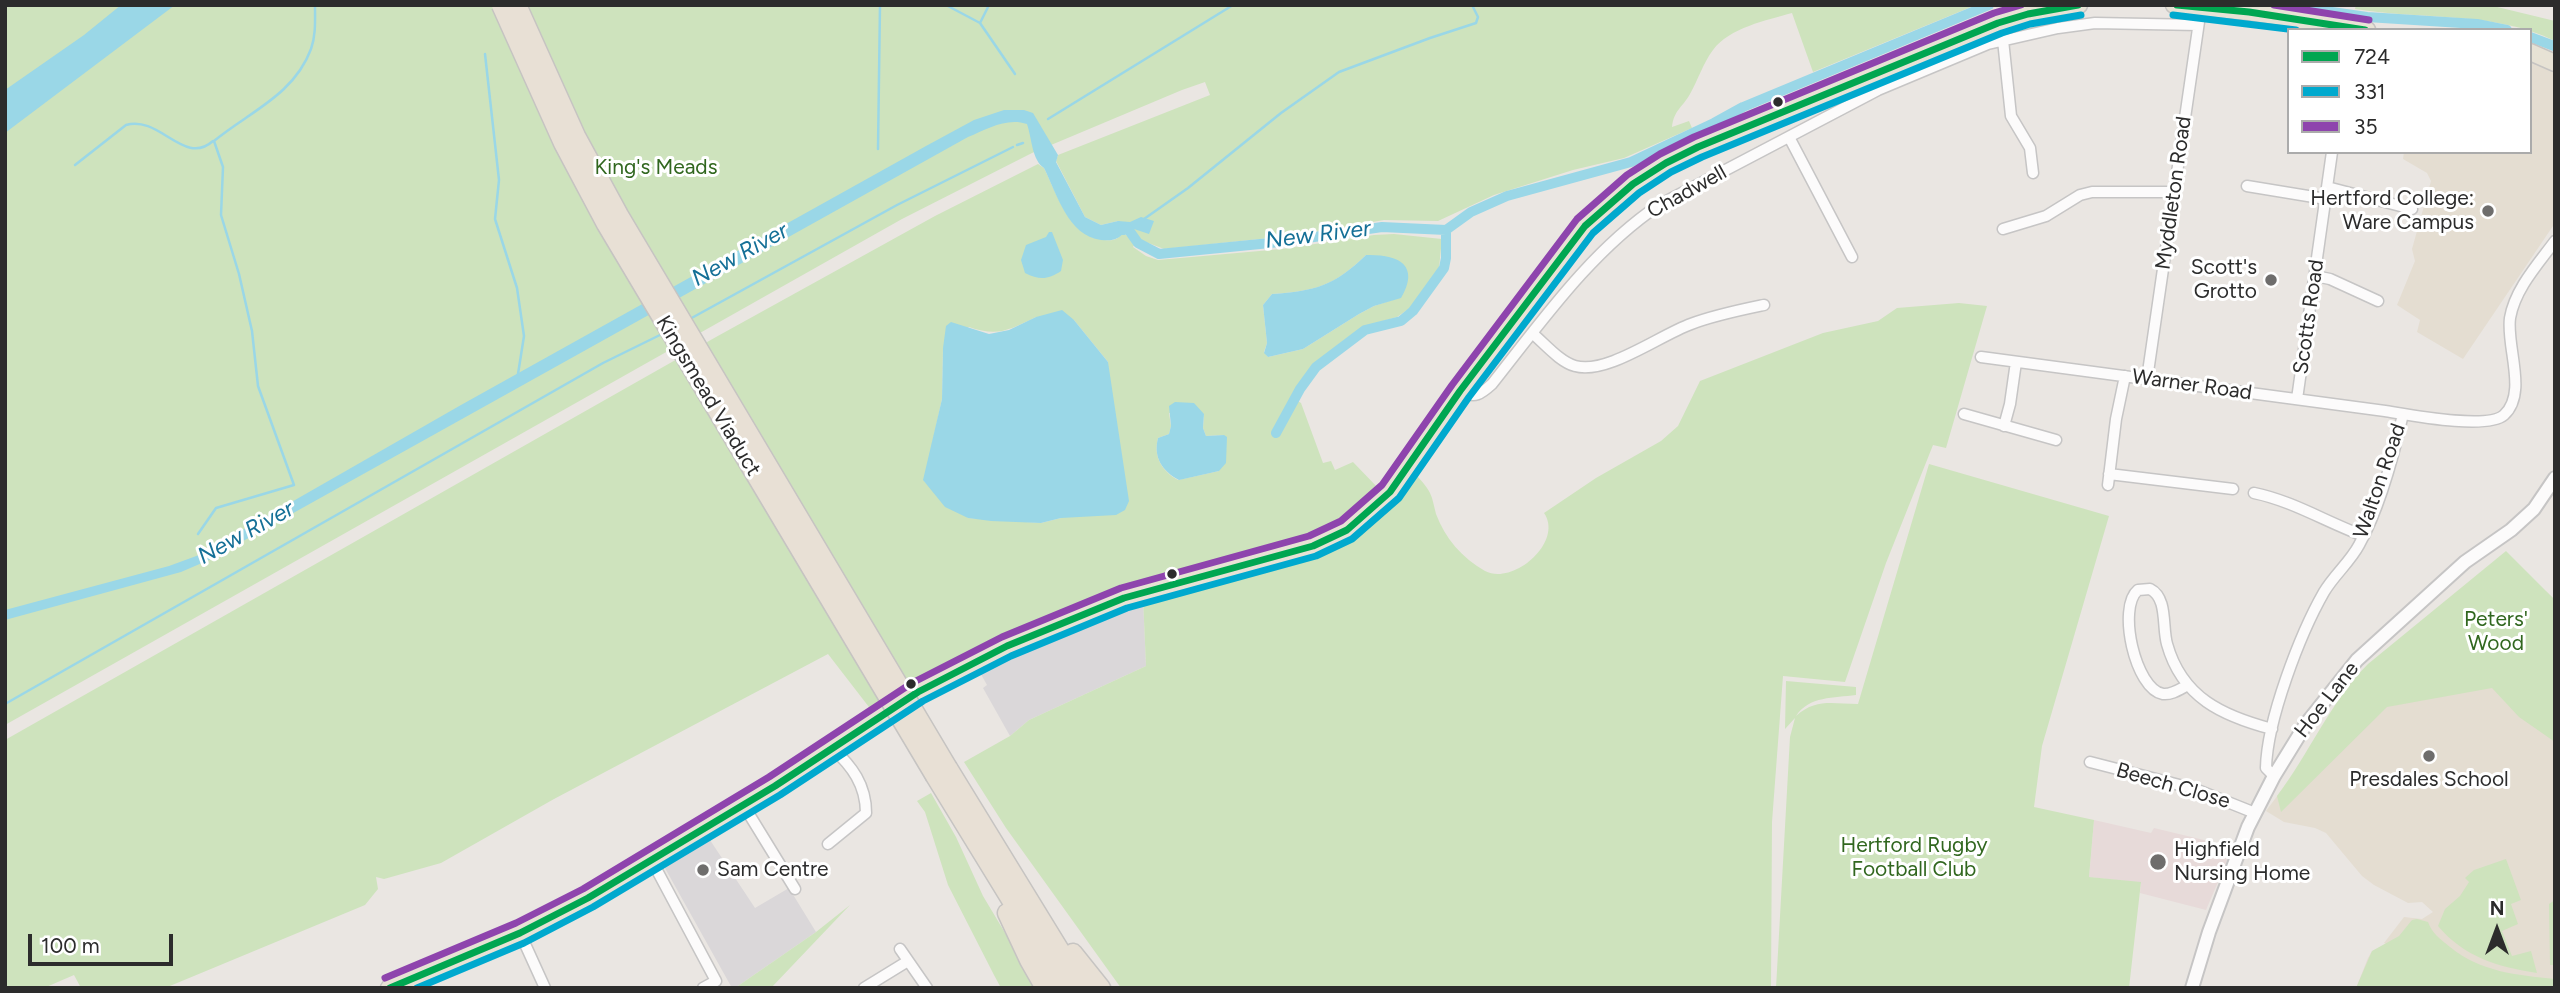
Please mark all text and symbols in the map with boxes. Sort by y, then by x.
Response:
legend [2287,28,2532,154]
text: 724 [2354,44,2390,69]
text: 331 [2354,79,2386,104]
unlabelled marker [1771,95,1785,109]
text: 35 [2354,114,2378,139]
street label: Myddleton Road [2151,115,2197,271]
park label: King's Meads [595,155,717,181]
street label: Chadwell [1643,160,1731,224]
place label: Hertford College: Ware Campus [2310,186,2474,236]
marker: Hertford College: Ware Campus [2480,203,2496,219]
water label: New River [1264,215,1372,255]
water label: New River [687,217,793,293]
place label: Scott's Grotto [2191,255,2257,305]
street label: Scotts Road [2288,258,2330,376]
marker: Scott's Grotto [2263,272,2279,288]
street label: Kingsmead Viaduct [650,311,766,481]
street label: Warner Road [2130,364,2254,406]
street label: Walton Road [2349,420,2411,542]
water label: New River [193,495,299,571]
unlabelled marker [1165,567,1179,581]
park label: Peters' Wood [2464,607,2528,657]
street label: Hoe Lane [2290,657,2364,743]
unlabelled marker [904,677,918,691]
marker: Presdales School [2421,748,2437,764]
street label: Beech Close [2113,758,2233,814]
place label: Presdales School [2349,767,2509,793]
park label: Hertford Rugby Football Club [1841,833,1987,883]
place label: Highfield Nursing Home [2174,837,2310,887]
marker: Highfield Nursing Home [2148,852,2168,872]
place label: Sam Centre [717,857,828,883]
marker: Sam Centre [695,862,711,878]
north arrow [2462,895,2532,965]
text: N [2490,897,2504,920]
scale bar [32,920,177,964]
text: 100 m [41,933,100,958]

